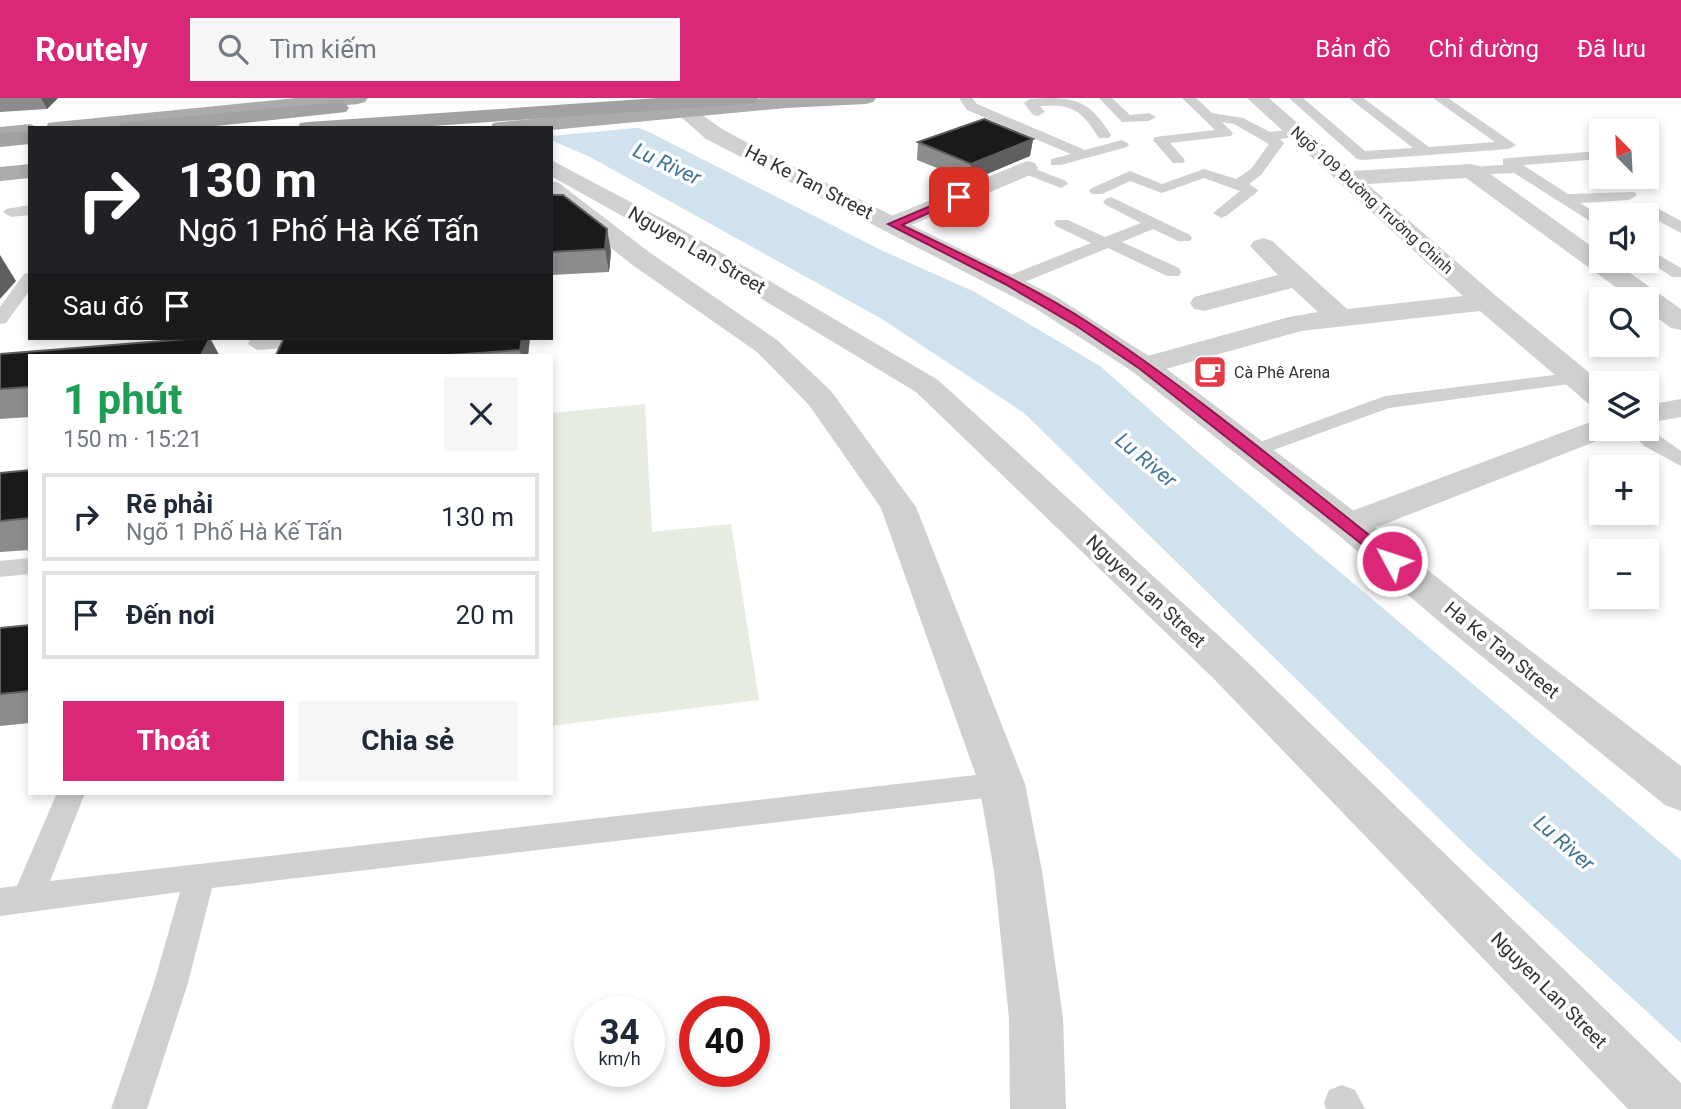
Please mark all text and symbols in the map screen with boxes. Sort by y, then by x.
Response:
search box [190,18,680,81]
text: Routely [35,30,148,69]
icon: search [214,30,252,68]
text: Tìm kiếm [270,34,377,64]
text: Bản đồ [1315,35,1391,63]
text: Chỉ đường [1429,35,1539,63]
text: Đã lưu [1577,35,1646,63]
north arrow [1589,119,1659,189]
map controls [1589,119,1659,609]
street label: Ngõ 109 Đường Trường Chinh [1287,122,1457,278]
water label: Lu River [629,138,706,191]
street label: Ha Ke Tan Street [741,140,877,224]
text: 130 m [178,152,317,209]
icon: right [63,154,154,245]
pin [929,167,989,227]
icon: arrive [940,178,978,216]
street label: Nguyen Lan Street [624,201,770,299]
button: sound [1589,203,1659,273]
text: Ngõ 1 Phố Hà Kế Tấn [178,211,479,249]
icon: arrive [158,287,196,325]
button: search [1589,287,1659,357]
text: Sau đó [63,291,144,321]
cafe icon: Cà Phê Arena [1191,353,1229,391]
place label: Cà Phê Arena [1234,363,1330,382]
button: layers [1589,371,1659,441]
text: 1 phút [63,375,182,424]
button: close [444,377,518,451]
text: 150 m · 15:21 [63,426,202,453]
water label: Lu River [1111,428,1182,493]
button: + [1589,455,1659,525]
text: Rẽ phải [126,489,213,519]
icon: right [67,498,105,536]
text: 130 m [441,502,514,532]
text: Ngõ 1 Phố Hà Kế Tấn [126,519,343,546]
position arrow [1355,524,1429,598]
street label: Nguyen Lan Street [1082,530,1210,652]
button: − [1589,539,1659,609]
icon: arrive [67,596,105,634]
street label: Ha Ke Tan Street [1440,597,1564,703]
text: Đến nơi [126,600,215,630]
text: 20 m [456,600,514,630]
button: Thoát [63,701,284,781]
button: Chia sẻ [298,701,518,781]
water label: Lu River [1529,810,1600,876]
street label: Nguyen Lan Street [1486,927,1612,1053]
speed limit sign: 40 [679,996,770,1087]
text: 34 [599,1012,640,1053]
text: km/h [598,1048,641,1069]

